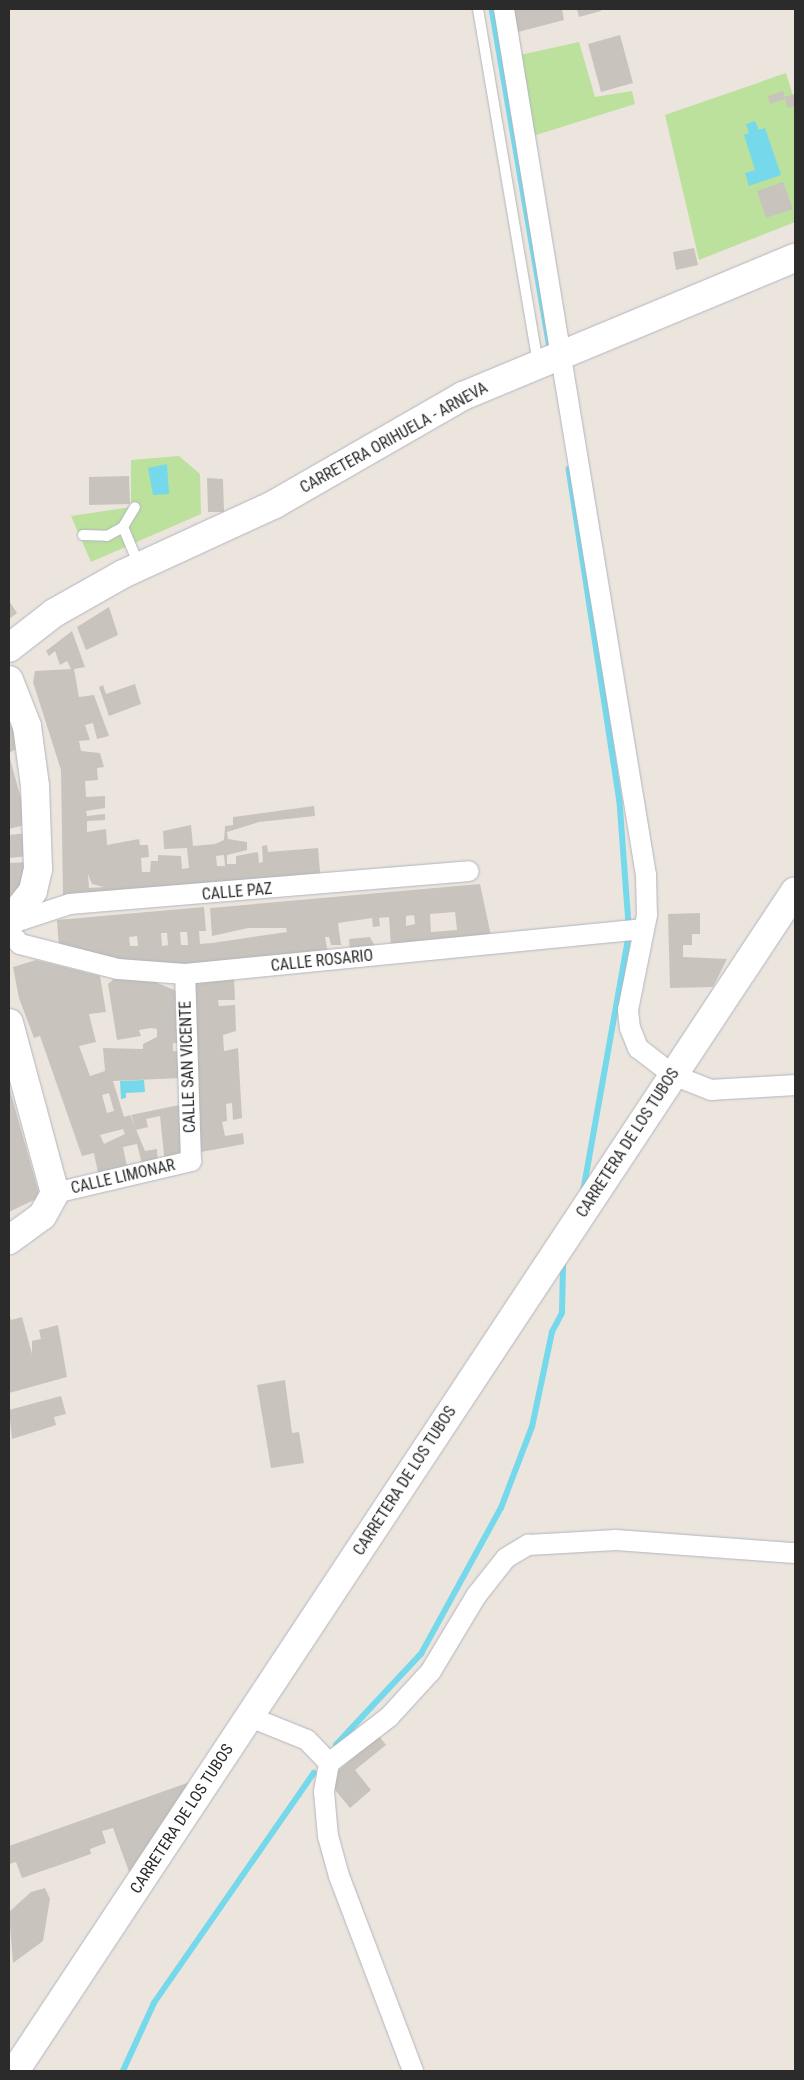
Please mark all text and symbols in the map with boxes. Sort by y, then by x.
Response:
street label: CARRETERA ORIHUELA - ARNEVA [297,378,491,498]
street label: CALLE PAZ [201,879,273,905]
street label: CALLE ROSARIO [270,946,374,976]
street label: CALLE SAN VICENTE [176,1001,200,1133]
street label: CARRETERA DE LOS TUBOS [572,1065,684,1221]
street label: CALLE LIMONAR [69,1156,177,1198]
street label: CARRETERA DE LOS TUBOS [349,1403,461,1559]
street label: CARRETERA DE LOS TUBOS [126,1741,238,1897]

